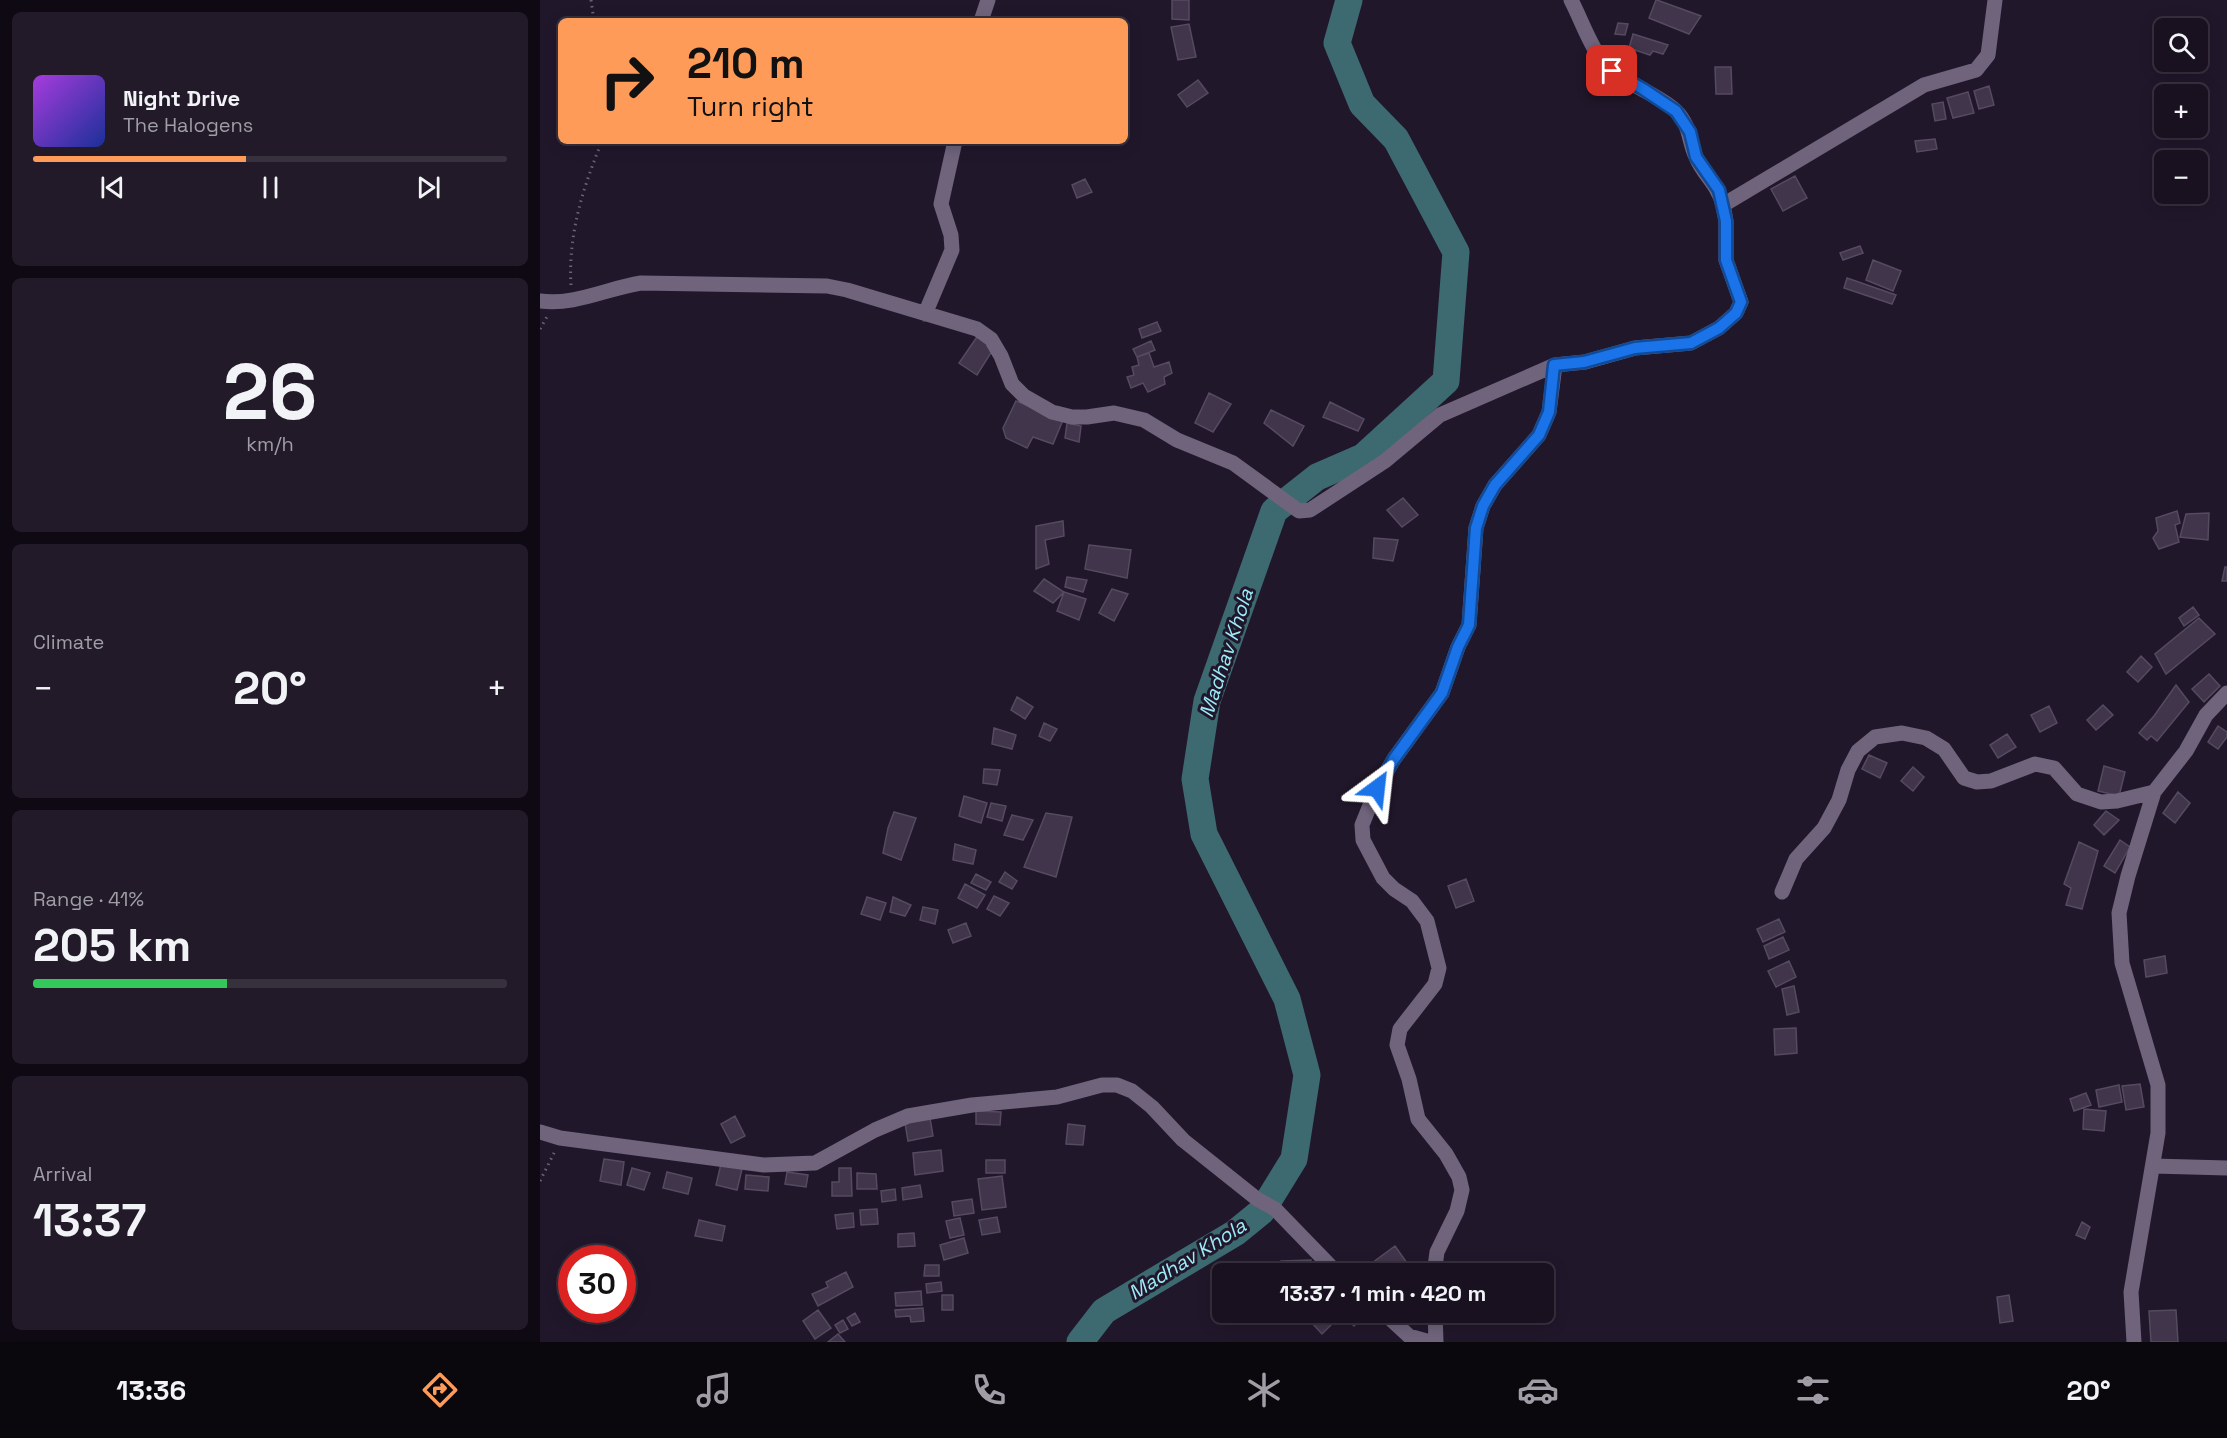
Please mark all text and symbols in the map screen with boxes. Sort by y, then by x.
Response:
map controls [2154,18,2208,204]
button: search [2154,18,2208,72]
text: 210 m [687,37,805,90]
icon: right [588,42,666,120]
pin [1586,45,1637,96]
icon: arrive [1595,54,1628,87]
text: Night Drive [123,84,240,112]
button: + [2154,84,2208,138]
text: Turn right [687,89,814,124]
text: The Halogens [123,112,253,138]
button: − [2154,150,2208,204]
icon: previous [96,171,129,204]
icon: pause [254,171,287,204]
icon: next [412,171,445,204]
text: 26 [223,342,317,442]
text: km/h [246,431,294,457]
water label: Madhav Khola [1193,585,1259,721]
text: Climate [33,629,104,655]
text: 20° [233,660,307,717]
text: − [33,668,53,710]
text: + [487,668,507,710]
position arrow [1345,756,1409,820]
text: Range · 41% [33,886,144,912]
text: 205 km [33,917,191,974]
text: Arrival [33,1161,92,1187]
text: 13:37 [33,1192,146,1249]
water label: Madhav Khola [1123,1212,1251,1305]
speed limit sign: 30 [558,1245,636,1323]
text: 13:37 · 1 min · 420 m [1280,1279,1486,1307]
icon: directions [419,1369,461,1411]
icon: music [693,1369,735,1411]
icon: phone [968,1369,1010,1411]
icon: climate [1243,1369,1285,1411]
icon: car [1517,1369,1559,1411]
icon: filters [1792,1369,1834,1411]
text: 13:36 [116,1373,186,1408]
text: 20° [2066,1373,2111,1408]

